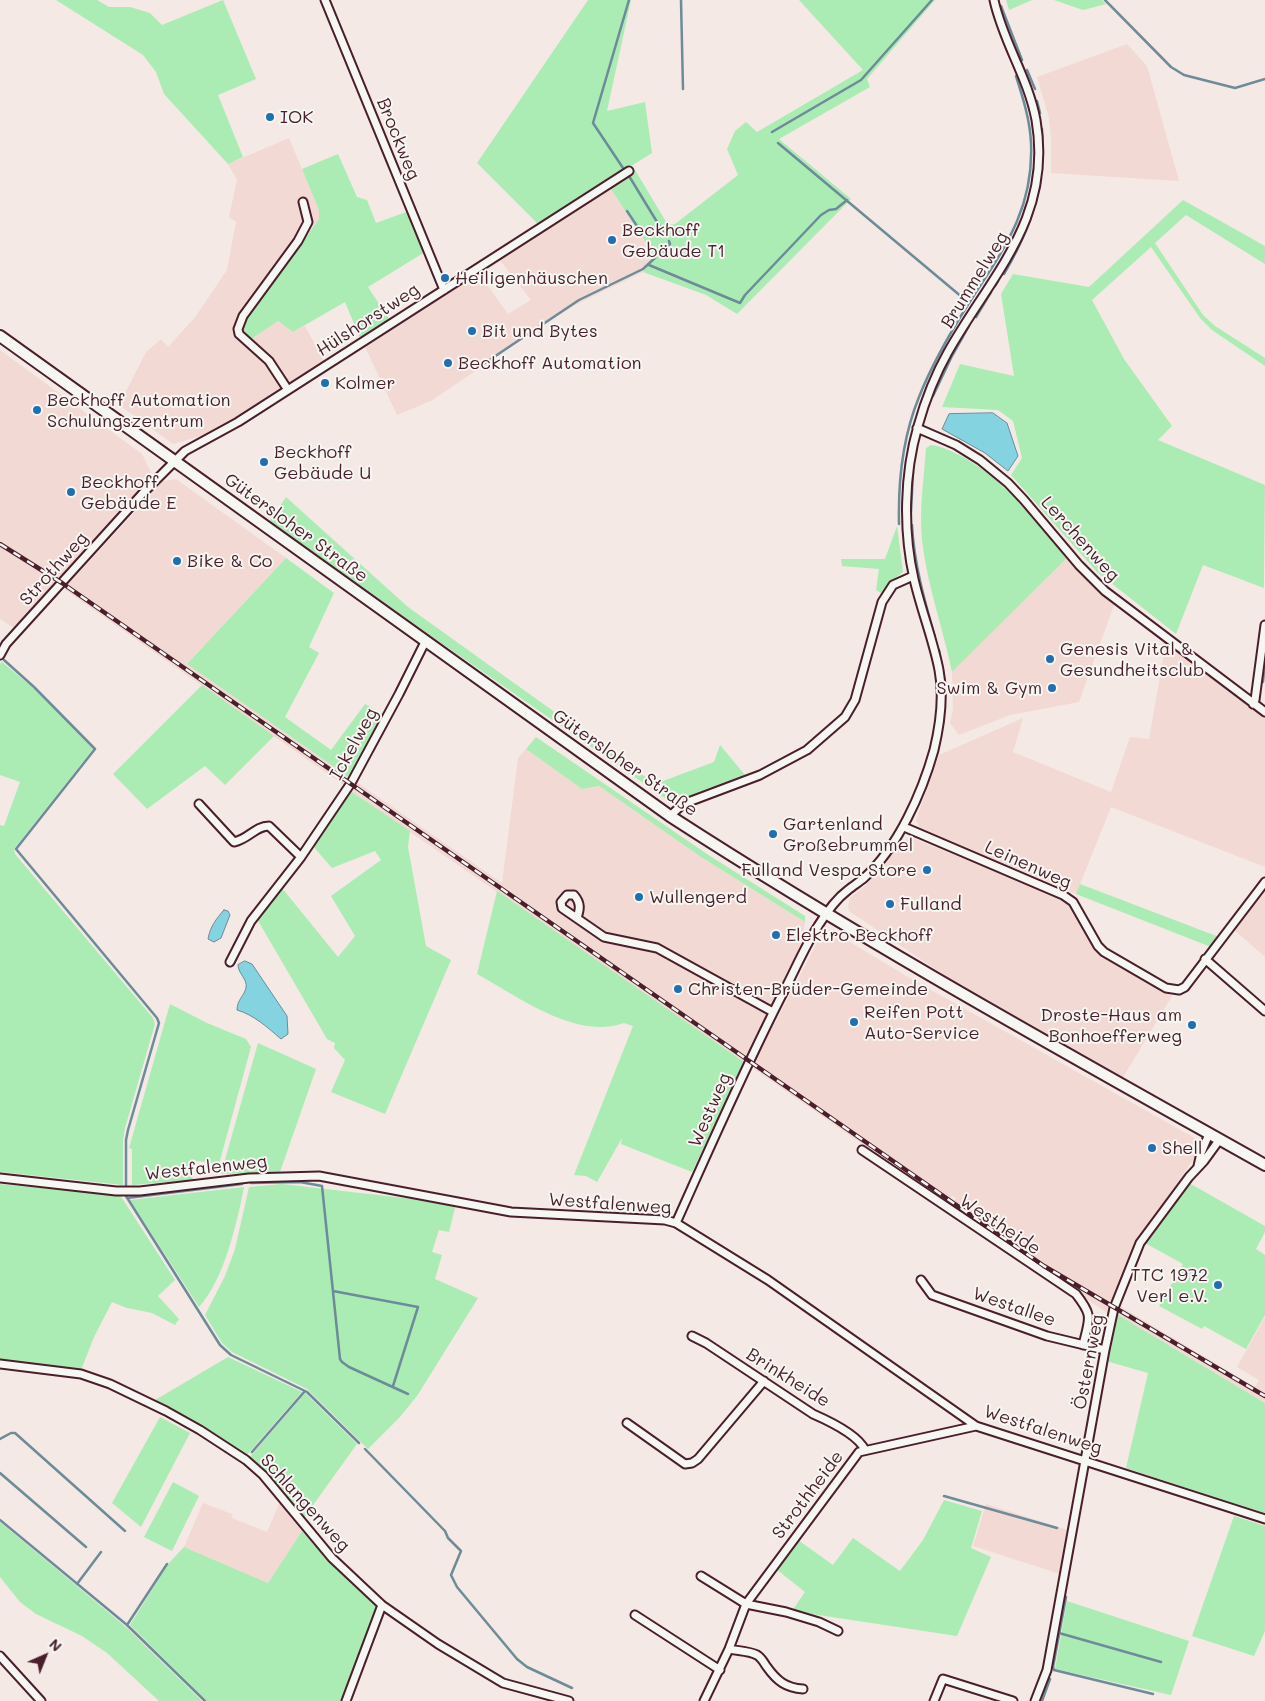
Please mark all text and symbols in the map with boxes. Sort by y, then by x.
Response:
street label: Brockweg [372,95,424,183]
place label: IOK [280,106,313,128]
marker: IOK [264,111,276,123]
place label: Beckhoff Gebäude T1 [622,219,725,262]
street label: Brummelweg [937,228,1013,332]
marker: Beckhoff Gebäude T1 [606,234,618,246]
place label: Heiligenhäuschen [455,267,608,289]
marker: Heiligenhäuschen [439,272,451,284]
street label: Hülshorstweg [313,279,423,361]
place label: Bit und Bytes [482,320,598,342]
marker: Bit und Bytes [466,325,478,337]
place label: Beckhoff Automation [458,352,642,374]
marker: Beckhoff Automation [442,357,454,369]
place label: Kolmer [335,372,396,394]
marker: Kolmer [319,377,331,389]
place label: Beckhoff Automation Schulungszentrum [47,389,231,432]
marker: Beckhoff Automation Schulungszentrum [31,404,43,416]
place label: Beckhoff Gebäude U [274,441,371,484]
marker: Beckhoff Gebäude U [258,456,270,468]
street label: Gütersloher Straße [220,469,372,587]
place label: Beckhoff Gebäude E [81,471,177,514]
marker: Beckhoff Gebäude E [65,486,77,498]
street label: Lerchenweg [1036,492,1124,586]
street label: Strothweg [15,528,93,610]
place label: Bike & Co [187,550,272,572]
marker: Bike & Co [171,555,183,567]
place label: Genesis Vital & Gesundheitsclub [1060,638,1204,681]
marker: Genesis Vital & Gesundheitsclub [1044,653,1056,665]
place label: Swim & Gym [936,677,1042,699]
marker: Swim & Gym [1046,682,1058,694]
street label: Ickelweg [325,704,383,784]
street label: Gütersloher Straße [548,705,702,821]
place label: Gartenland Großebrummel [783,813,913,856]
marker: Gartenland Großebrummel [767,828,779,840]
street label: Leinenweg [981,836,1075,894]
place label: Fulland Vespa Store [741,859,917,881]
marker: Fulland Vespa Store [921,864,933,876]
place label: Wullengerd [649,886,747,908]
marker: Wullengerd [633,891,645,903]
place label: Fulland [900,893,962,915]
marker: Fulland [884,898,896,910]
place label: Elektro Beckhoff [786,924,932,946]
marker: Elektro Beckhoff [770,929,782,941]
place label: Christen-Brüder-Gemeinde [688,978,928,1000]
marker: Christen-Brüder-Gemeinde [672,983,684,995]
place label: Reifen Pott Auto-Service [864,1001,980,1044]
place label: Droste-Haus am Bonhoefferweg [1041,1004,1182,1046]
marker: Reifen Pott Auto-Service [848,1016,860,1028]
marker: Droste-Haus am Bonhoefferweg [1186,1019,1198,1031]
street label: Westweg [684,1069,736,1151]
place label: Shell [1162,1137,1202,1159]
marker: Shell [1146,1142,1158,1154]
street label: Westfalenweg [144,1151,268,1185]
street label: Westfalenweg [548,1189,672,1219]
street label: Westheide [955,1190,1045,1260]
place label: TTC 1972 Verl e.V. [1131,1264,1208,1306]
marker: TTC 1972 Verl e.V. [1212,1279,1224,1291]
street label: Westallee [970,1283,1058,1331]
street label: Östernweg [1069,1313,1109,1411]
street label: Brinkheide [742,1344,834,1412]
street label: Westfalenweg [981,1401,1105,1459]
street label: Strothheide [768,1446,848,1544]
street label: Schlangenweg [256,1450,354,1556]
north arrow [20,1631,70,1681]
text: N [45,1634,66,1655]

